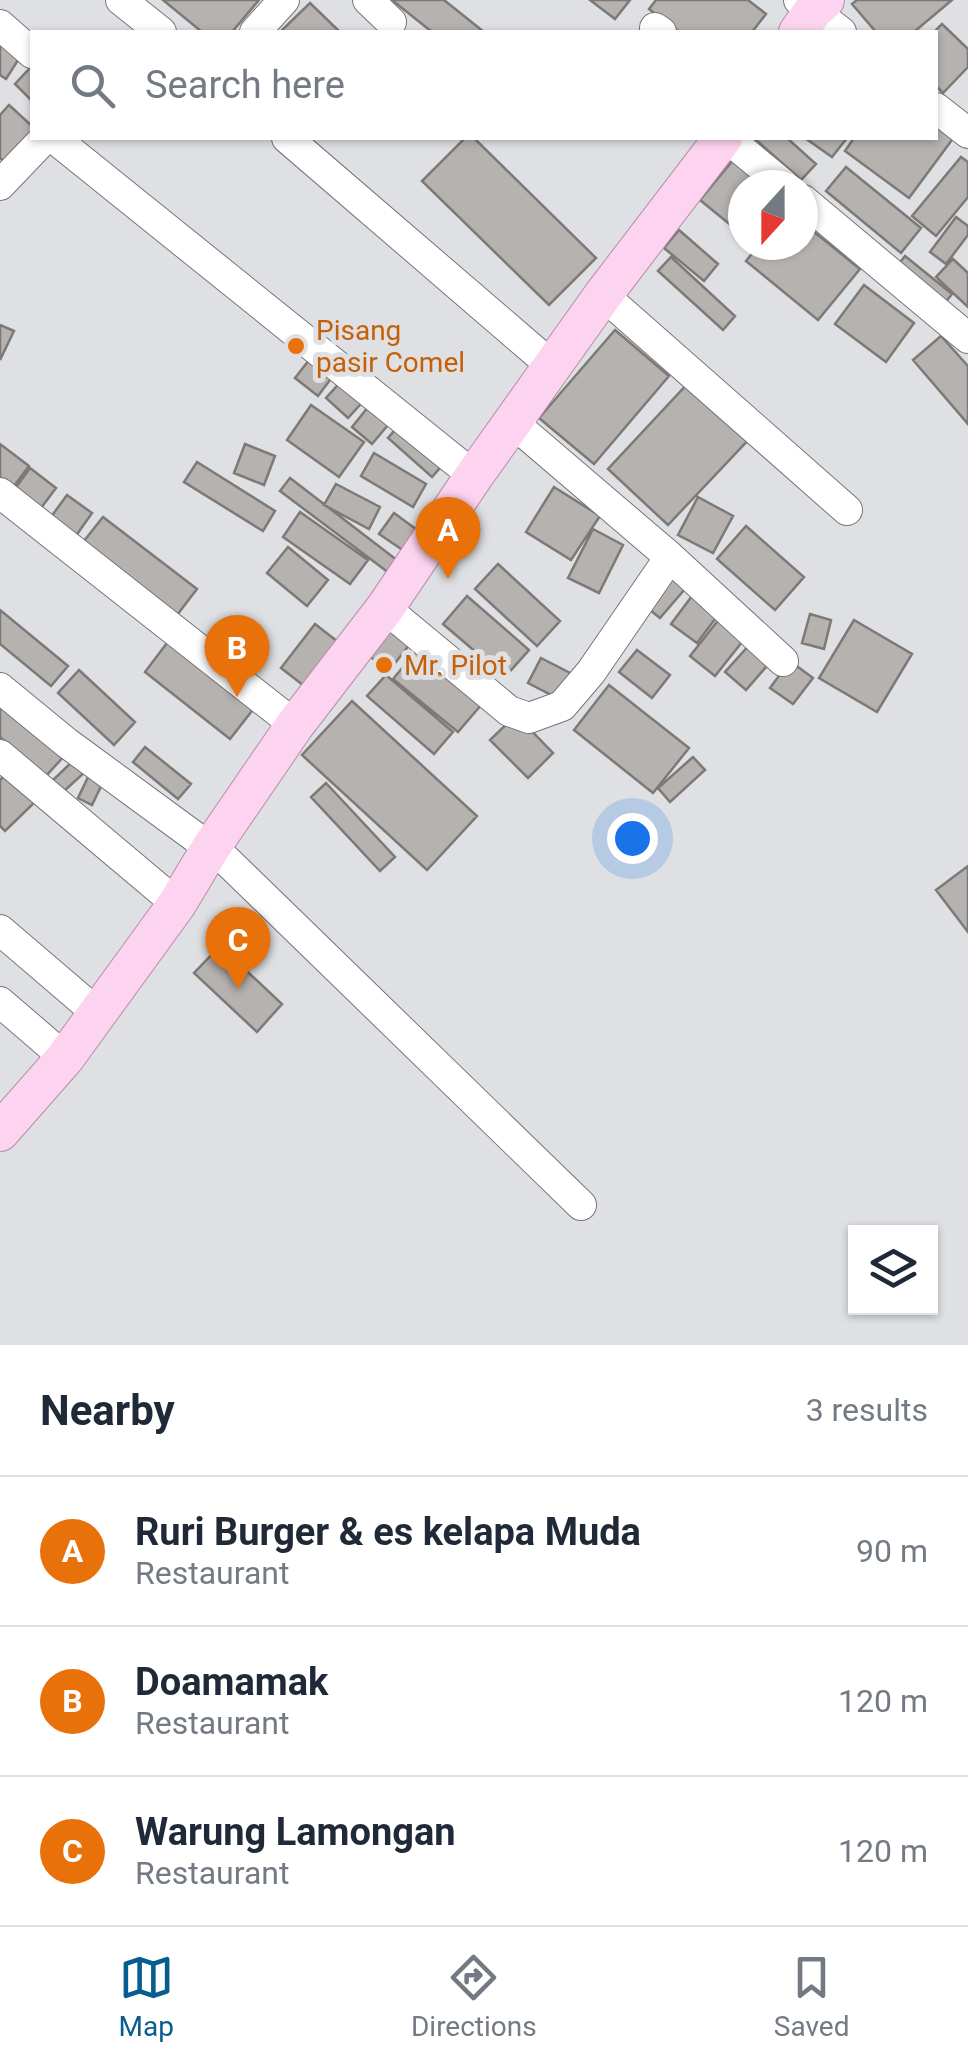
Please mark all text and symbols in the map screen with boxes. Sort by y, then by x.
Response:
search box [30,30,938,140]
icon: search [65,58,120,113]
text: Search here [145,63,345,107]
north arrow [728,170,818,260]
place label: Pisang pasir Comel [316,314,465,379]
marker: Pisang pasir Comel [285,335,307,357]
pin: A [416,496,480,579]
pin: B [204,614,270,697]
place label: Mr. Pilot [404,649,507,682]
marker: Mr. Pilot [373,654,395,676]
your location [607,813,658,864]
pin: C [206,906,270,989]
map controls [848,1225,938,1315]
button: layers [848,1225,938,1315]
text: Nearby [40,1386,175,1435]
text: 3 results [806,1391,928,1429]
text: Ruri Burger & es kelapa Muda [135,1510,641,1554]
text: A [62,1532,83,1570]
text: 90 m [856,1532,928,1570]
text: Restaurant [135,1554,289,1592]
text: Doamamak [135,1660,328,1704]
text: B [62,1682,83,1720]
text: 120 m [838,1682,928,1720]
text: Restaurant [135,1704,289,1742]
text: Warung Lamongan [135,1810,456,1854]
text: C [62,1832,83,1870]
text: 120 m [838,1832,928,1870]
text: Restaurant [135,1854,289,1892]
tab: Map [119,1950,174,2043]
tab: Directions [411,1950,537,2043]
tab: Saved [774,1950,849,2043]

